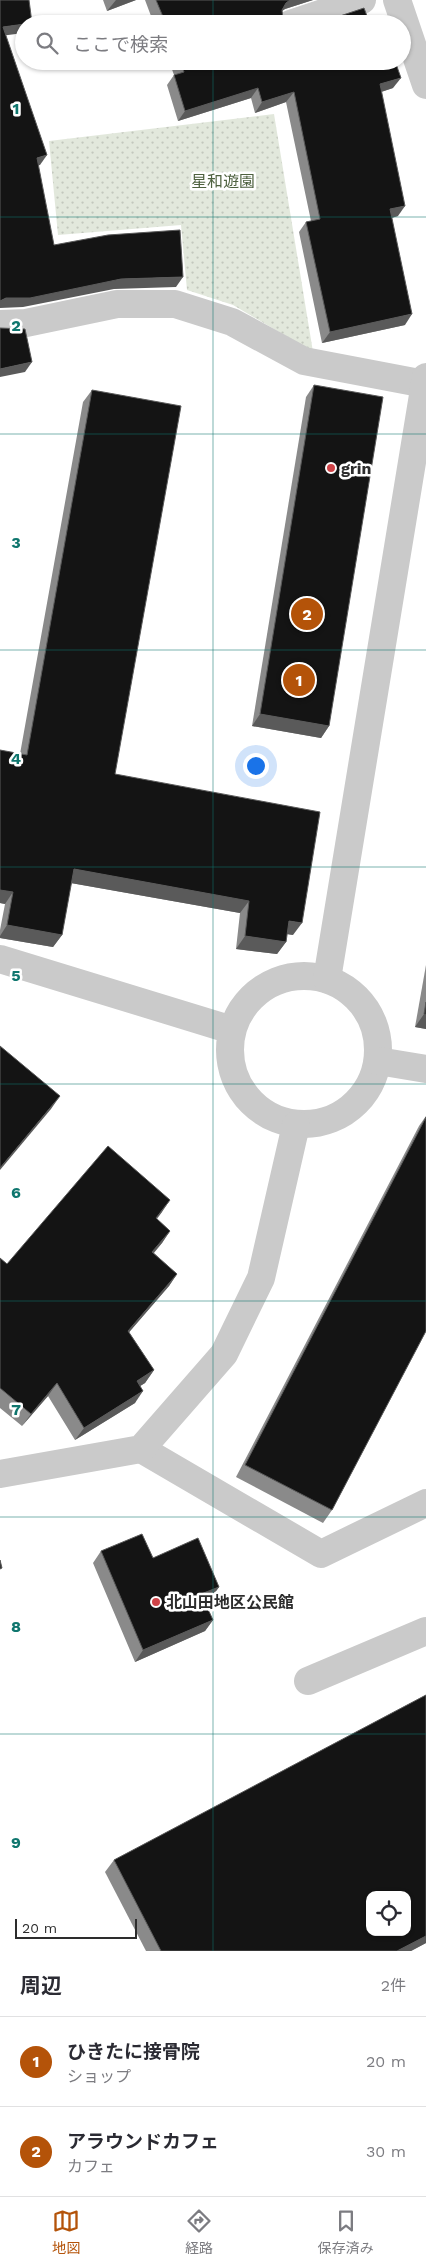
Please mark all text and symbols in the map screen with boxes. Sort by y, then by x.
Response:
search box [15,15,411,70]
icon: search [33,29,61,57]
text: ここで検索 [73,33,168,56]
text: 1 [13,99,19,118]
park label: 星和遊園 [191,172,255,191]
text: 2 [11,316,21,335]
place label: grin [341,459,371,478]
marker: grin [325,462,337,474]
text: 3 [11,533,21,552]
pin: 2 [291,595,323,633]
pin: 1 [283,661,315,699]
text: 4 [11,749,21,768]
your location [243,753,269,779]
text: 5 [11,966,21,985]
text: 6 [11,1183,21,1202]
text: 7 [11,1400,21,1419]
place label: 北山田地区公民館 [166,1593,294,1612]
marker: 北山田地区公民館 [150,1596,162,1608]
text: 8 [11,1617,21,1636]
text: 9 [11,1833,21,1852]
map controls [366,1891,411,1936]
button: locate [366,1891,411,1936]
scale bar [15,1916,138,1939]
text: 20 m [22,1920,57,1936]
text: 周辺 [20,1973,62,1998]
text: 2件 [381,1976,406,1995]
text: ひきたに接骨院 [67,2040,200,2063]
text: 1 [33,2052,39,2071]
text: 20 m [366,2052,406,2071]
text: ショップ [67,2067,131,2086]
text: アラウンドカフェ [67,2130,219,2153]
text: 2 [31,2142,41,2161]
text: 30 m [366,2142,406,2161]
text: カフェ [67,2157,115,2176]
tab: 地図 [52,2207,80,2257]
tab: 経路 [185,2207,213,2257]
tab: 保存済み [318,2207,374,2257]

